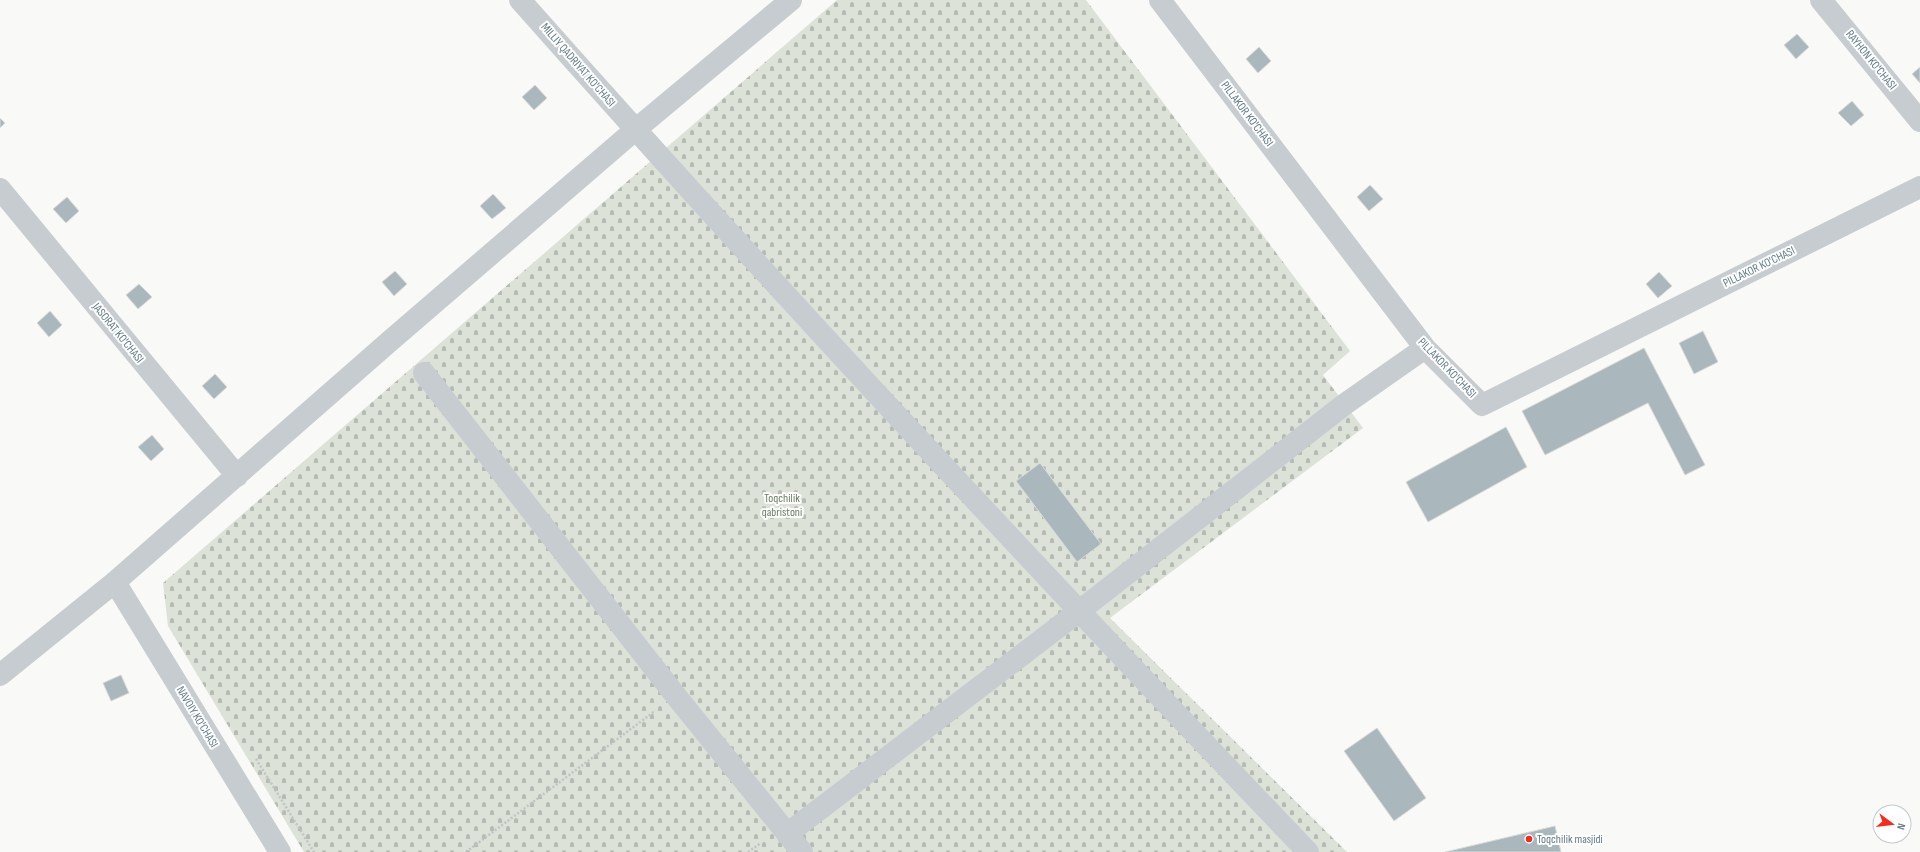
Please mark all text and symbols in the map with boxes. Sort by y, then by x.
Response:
street label: MILLIY QADRIYAT KO'CHASI [537,20,619,110]
street label: RAYHON KO'CHASI [1842,27,1900,93]
street label: PILLAKOR KO'CHASI [1218,78,1276,150]
street label: PILLAKOR KO'CHASI [1721,243,1797,291]
street label: JASORAT KO'CHASI [89,299,147,366]
street label: PILLAKOR KO'CHASI [1415,335,1479,401]
park label: Toqchilik qabristoni [762,491,802,520]
street label: NAVOIY KO'CHASI [173,683,221,751]
north arrow [1872,804,1912,844]
text: N [1894,822,1908,831]
place label: Toqchilik masjidi [1537,832,1603,847]
marker: Toqchilik masjidi [1524,834,1534,844]

